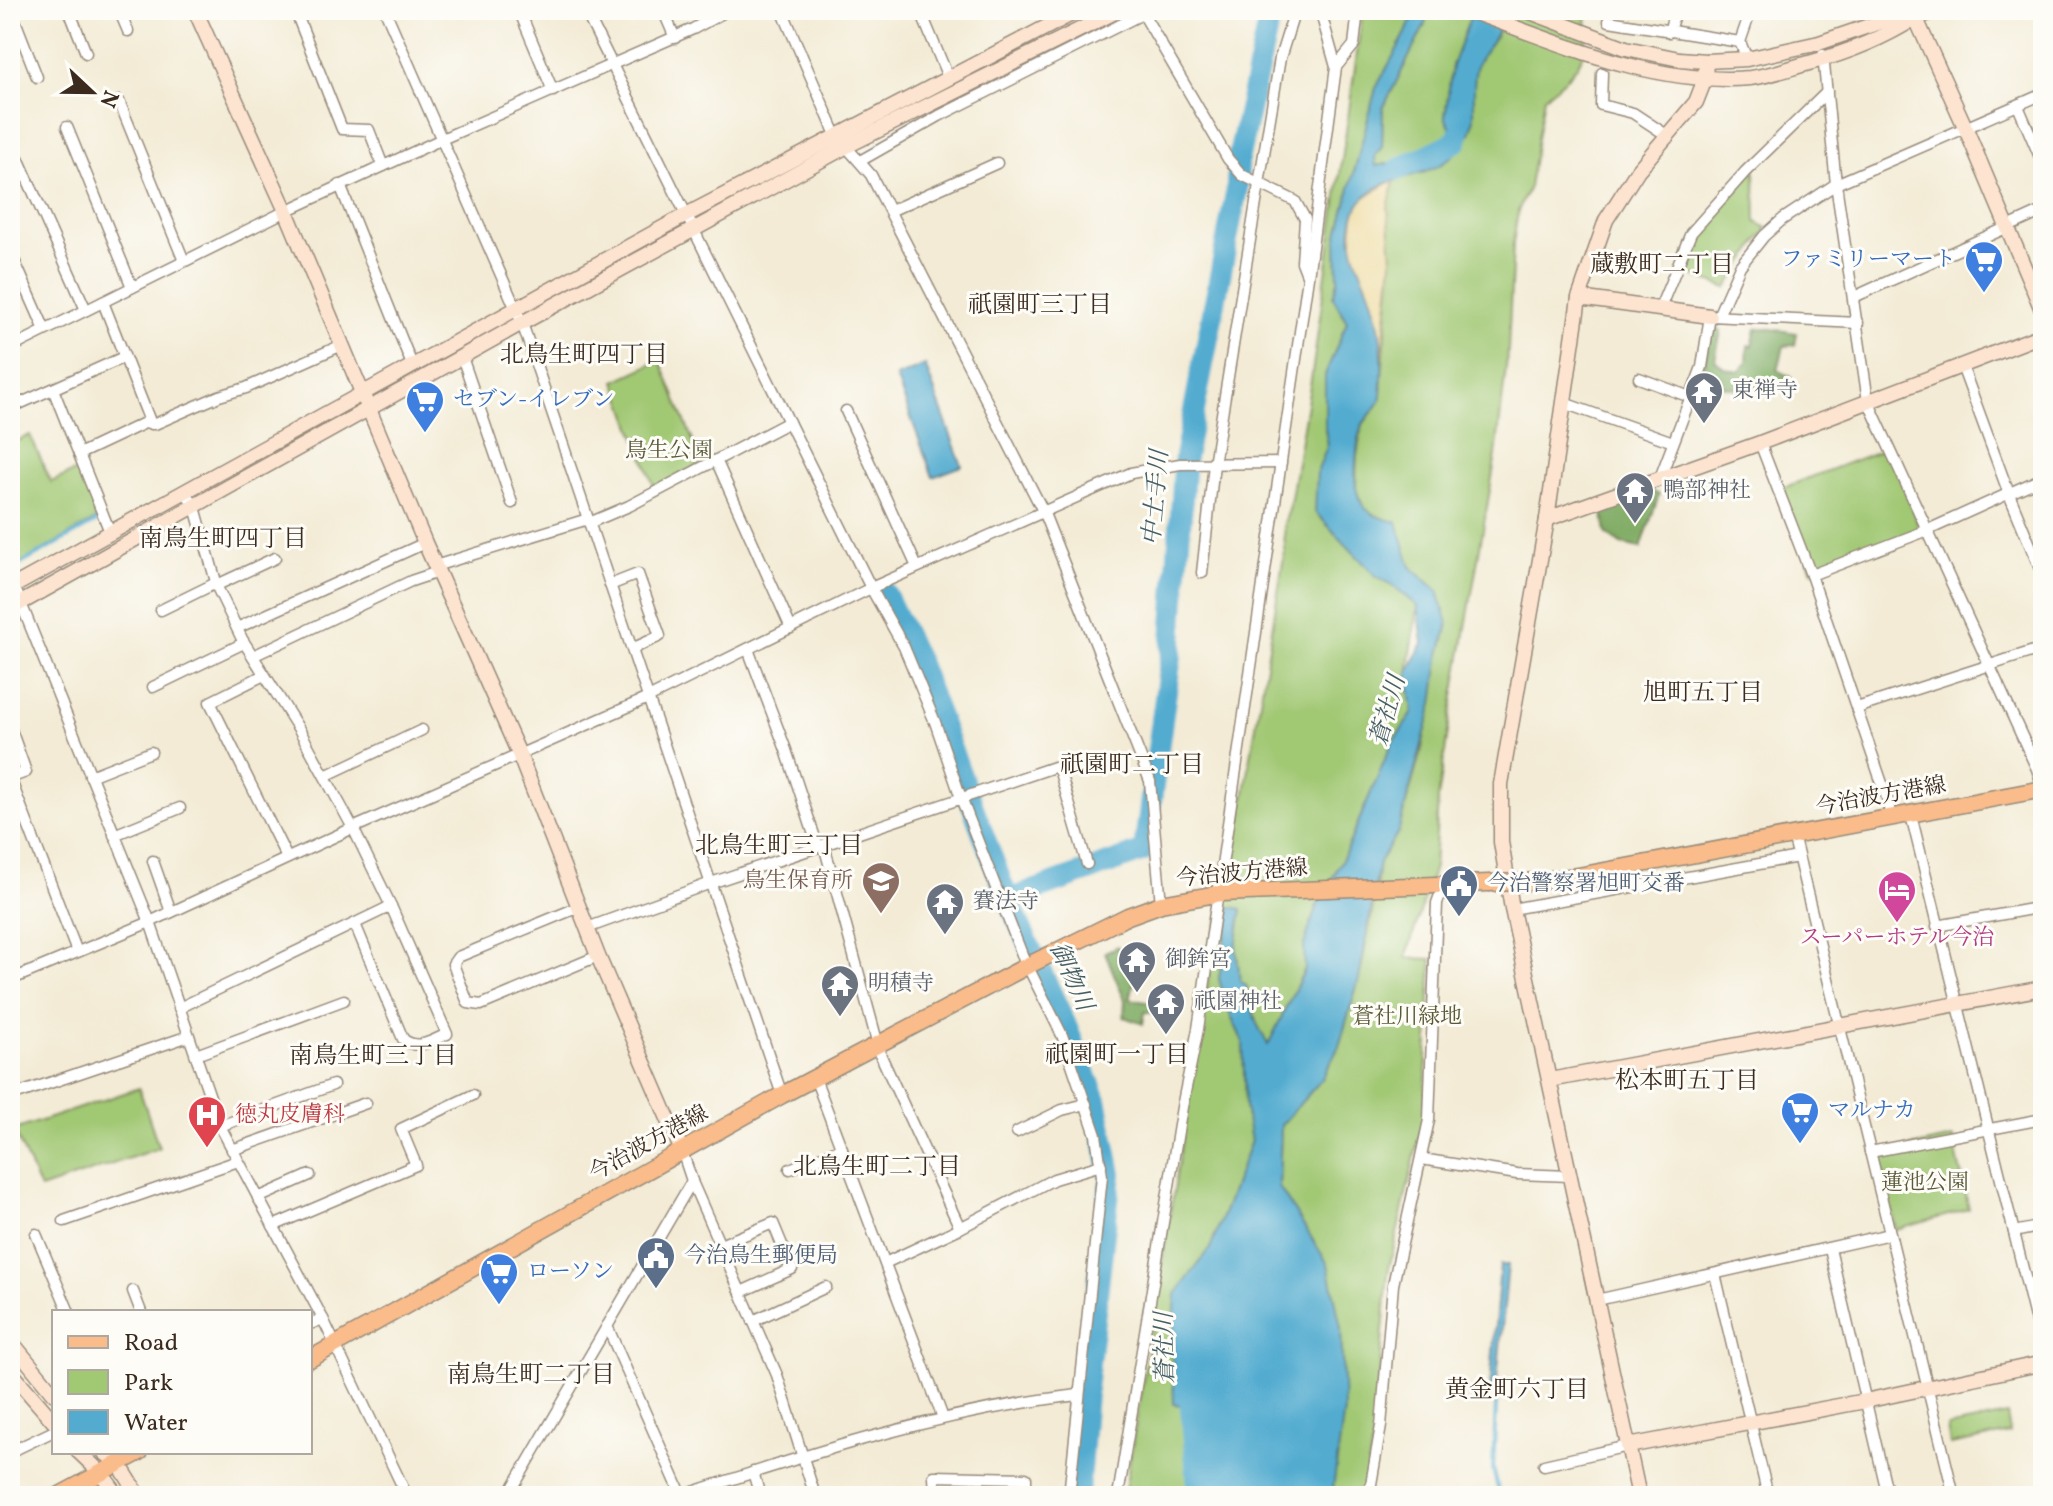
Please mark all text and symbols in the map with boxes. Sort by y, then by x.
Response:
north arrow [52,52,132,132]
text: N [91,85,126,112]
supermarket icon: ファミリーマート [1963,239,2005,294]
place label: ファミリーマート [1780,245,1956,276]
district label: 蔵敷町二丁目 [1590,249,1734,283]
district label: 祇園町三丁目 [968,289,1112,323]
district label: 北鳥生町四丁目 [500,339,668,373]
temple icon: 東禅寺 [1683,370,1725,425]
place label: 東禅寺 [1732,376,1798,407]
supermarket icon: セブン-イレブン [404,379,446,434]
place label: セブン-イレブン [453,385,614,416]
park label: 鳥生公園 [625,436,713,467]
water label: 中土手川 [1136,446,1178,547]
temple icon: 鴨部神社 [1614,470,1656,525]
place label: 鴨部神社 [1663,476,1751,507]
district label: 南鳥生町四丁目 [139,523,307,557]
water label: 蒼社川 [1363,669,1416,750]
district label: 旭町五丁目 [1643,677,1763,711]
district label: 祇園町二丁目 [1060,749,1204,783]
street label: 今治波方港線 [1813,770,1949,824]
district label: 北鳥生町三丁目 [695,830,863,864]
street label: 今治波方港線 [1175,853,1309,895]
school or university icon: 鳥生保育所 [860,860,902,915]
public building icon: 今治警察署旭町交番 [1438,863,1480,918]
place label: 鳥生保育所 [743,866,853,897]
place label: 今治警察署旭町交番 [1487,869,1685,900]
hotel icon: スーパーホテル今治 [1876,869,1918,924]
temple icon: 賽法寺 [924,881,966,936]
place label: 賽法寺 [973,887,1039,918]
place label: スーパーホテル今治 [1800,923,1994,954]
water label: 御物川 [1040,937,1101,1020]
temple icon: 御鉾宮 [1116,939,1158,994]
place label: 御鉾宮 [1165,945,1231,976]
temple icon: 明積寺 [819,963,861,1018]
place label: 明積寺 [868,969,934,1000]
temple icon: 祇園神社 [1145,981,1187,1036]
place label: 祇園神社 [1194,987,1282,1018]
park label: 蒼社川緑地 [1352,1002,1462,1033]
district label: 祇園町一丁目 [1045,1039,1189,1073]
district label: 南鳥生町三丁目 [289,1040,457,1074]
district label: 松本町五丁目 [1615,1065,1759,1099]
supermarket icon: マルナカ [1779,1090,1821,1145]
hospital icon: 徳丸皮膚科 [186,1094,228,1149]
place label: マルナカ [1828,1096,1916,1127]
street label: 今治波方港線 [584,1098,714,1190]
place label: 徳丸皮膚科 [235,1100,345,1131]
district label: 北鳥生町二丁目 [793,1151,961,1185]
park label: 蓮池公園 [1881,1168,1969,1199]
public building icon: 今治鳥生郵便局 [635,1235,677,1290]
place label: 今治鳥生郵便局 [684,1241,838,1272]
supermarket icon: ローソン [478,1251,520,1306]
place label: ローソン [527,1257,614,1288]
water label: 蒼社川 [1148,1309,1184,1384]
legend [52,1310,312,1454]
text: Road [124,1327,178,1361]
district label: 南鳥生町二丁目 [447,1359,615,1393]
text: Park [124,1367,173,1401]
district label: 黄金町六丁目 [1445,1374,1589,1408]
text: Water [124,1407,188,1441]

